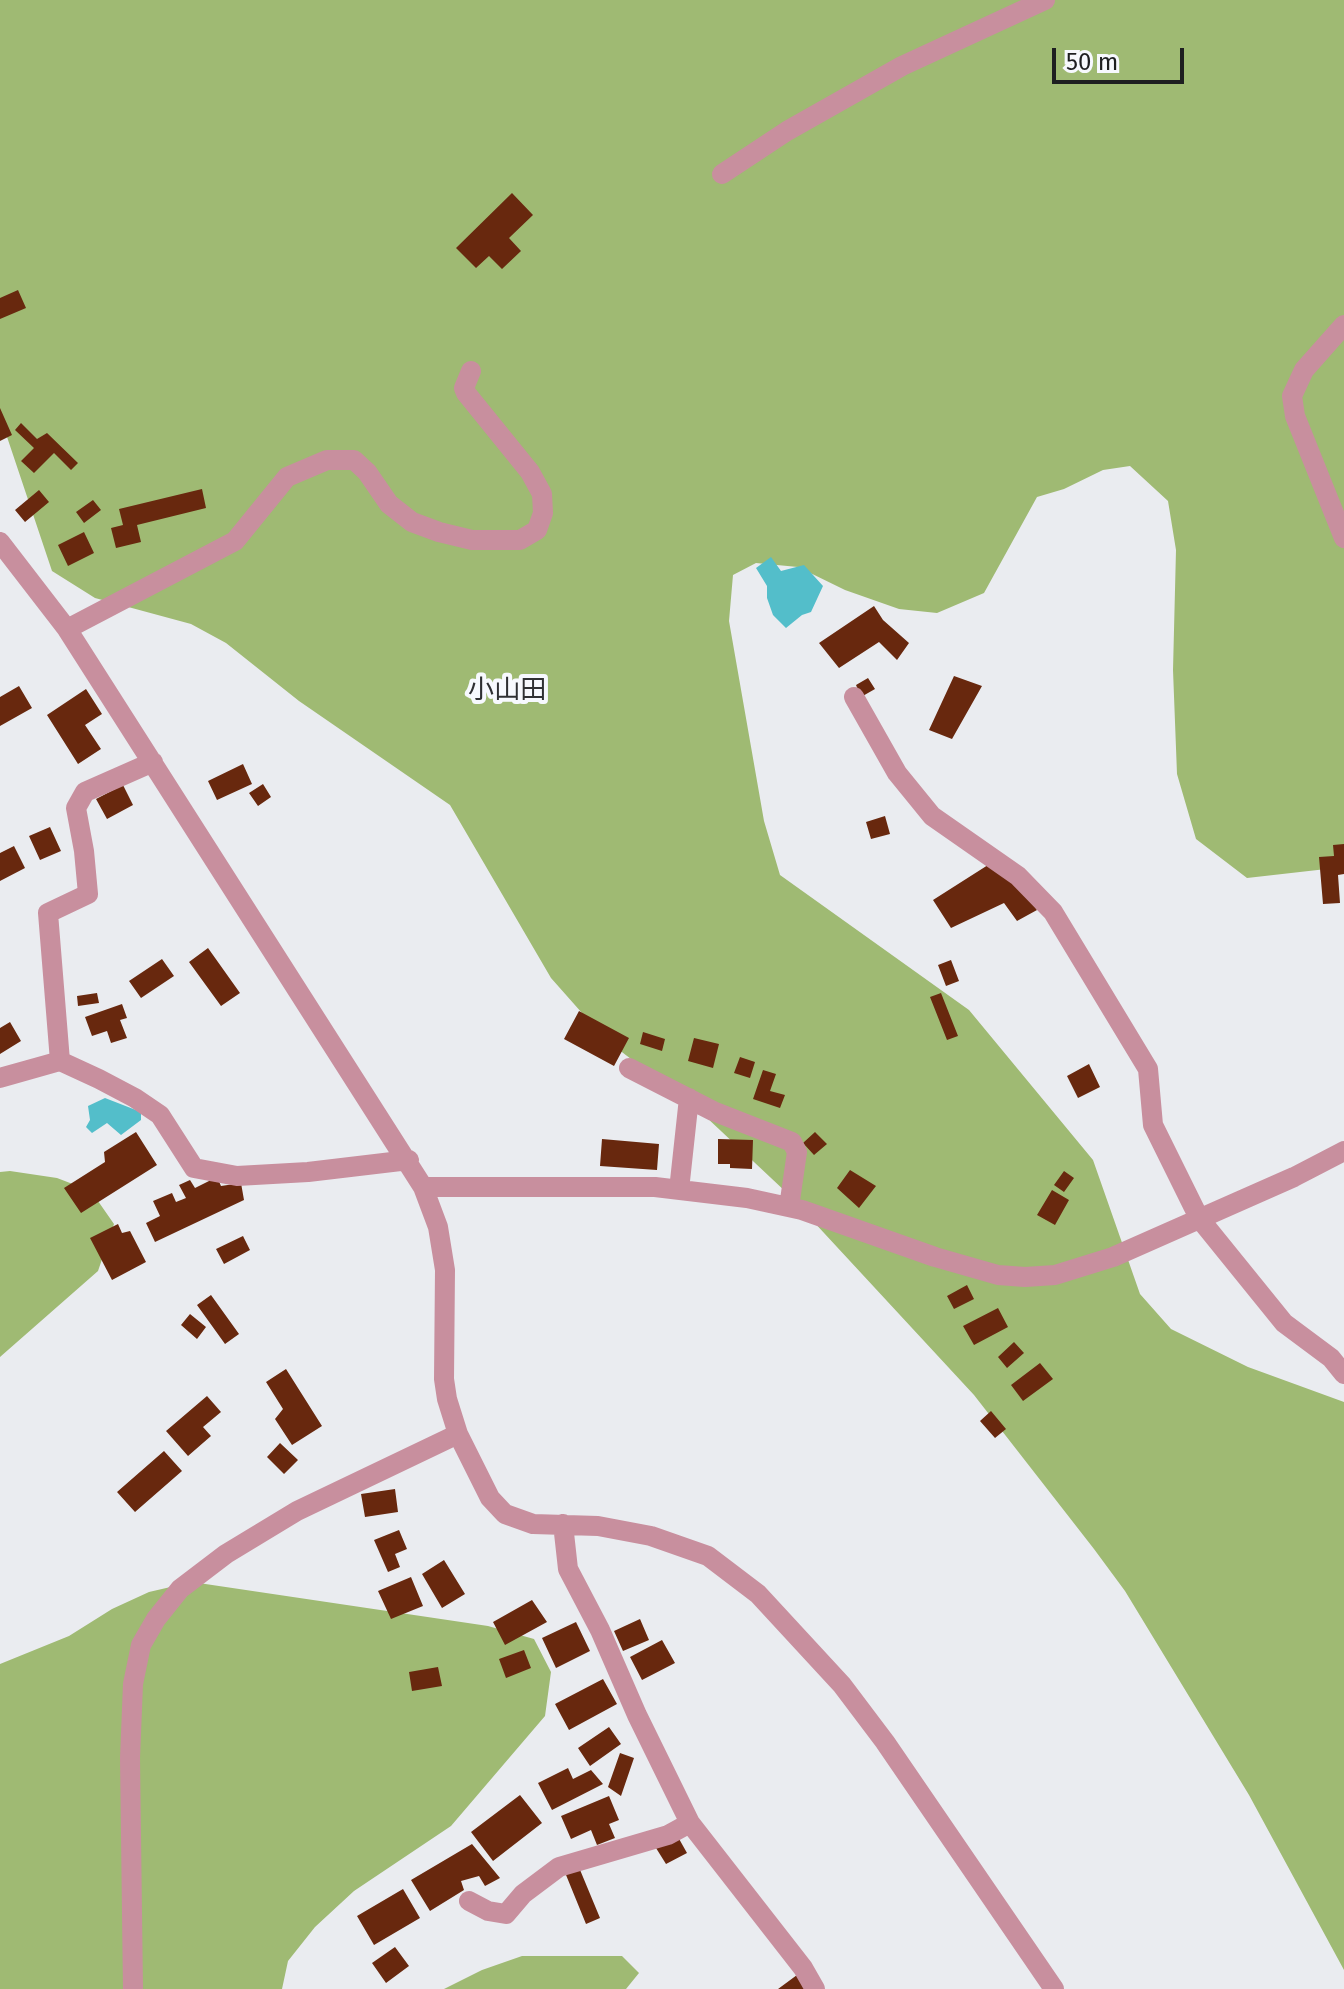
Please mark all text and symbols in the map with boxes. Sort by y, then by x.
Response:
scale bar [1056,32,1188,82]
text: 50 m [1066,48,1118,76]
district label: 小山田 [468,675,546,707]

